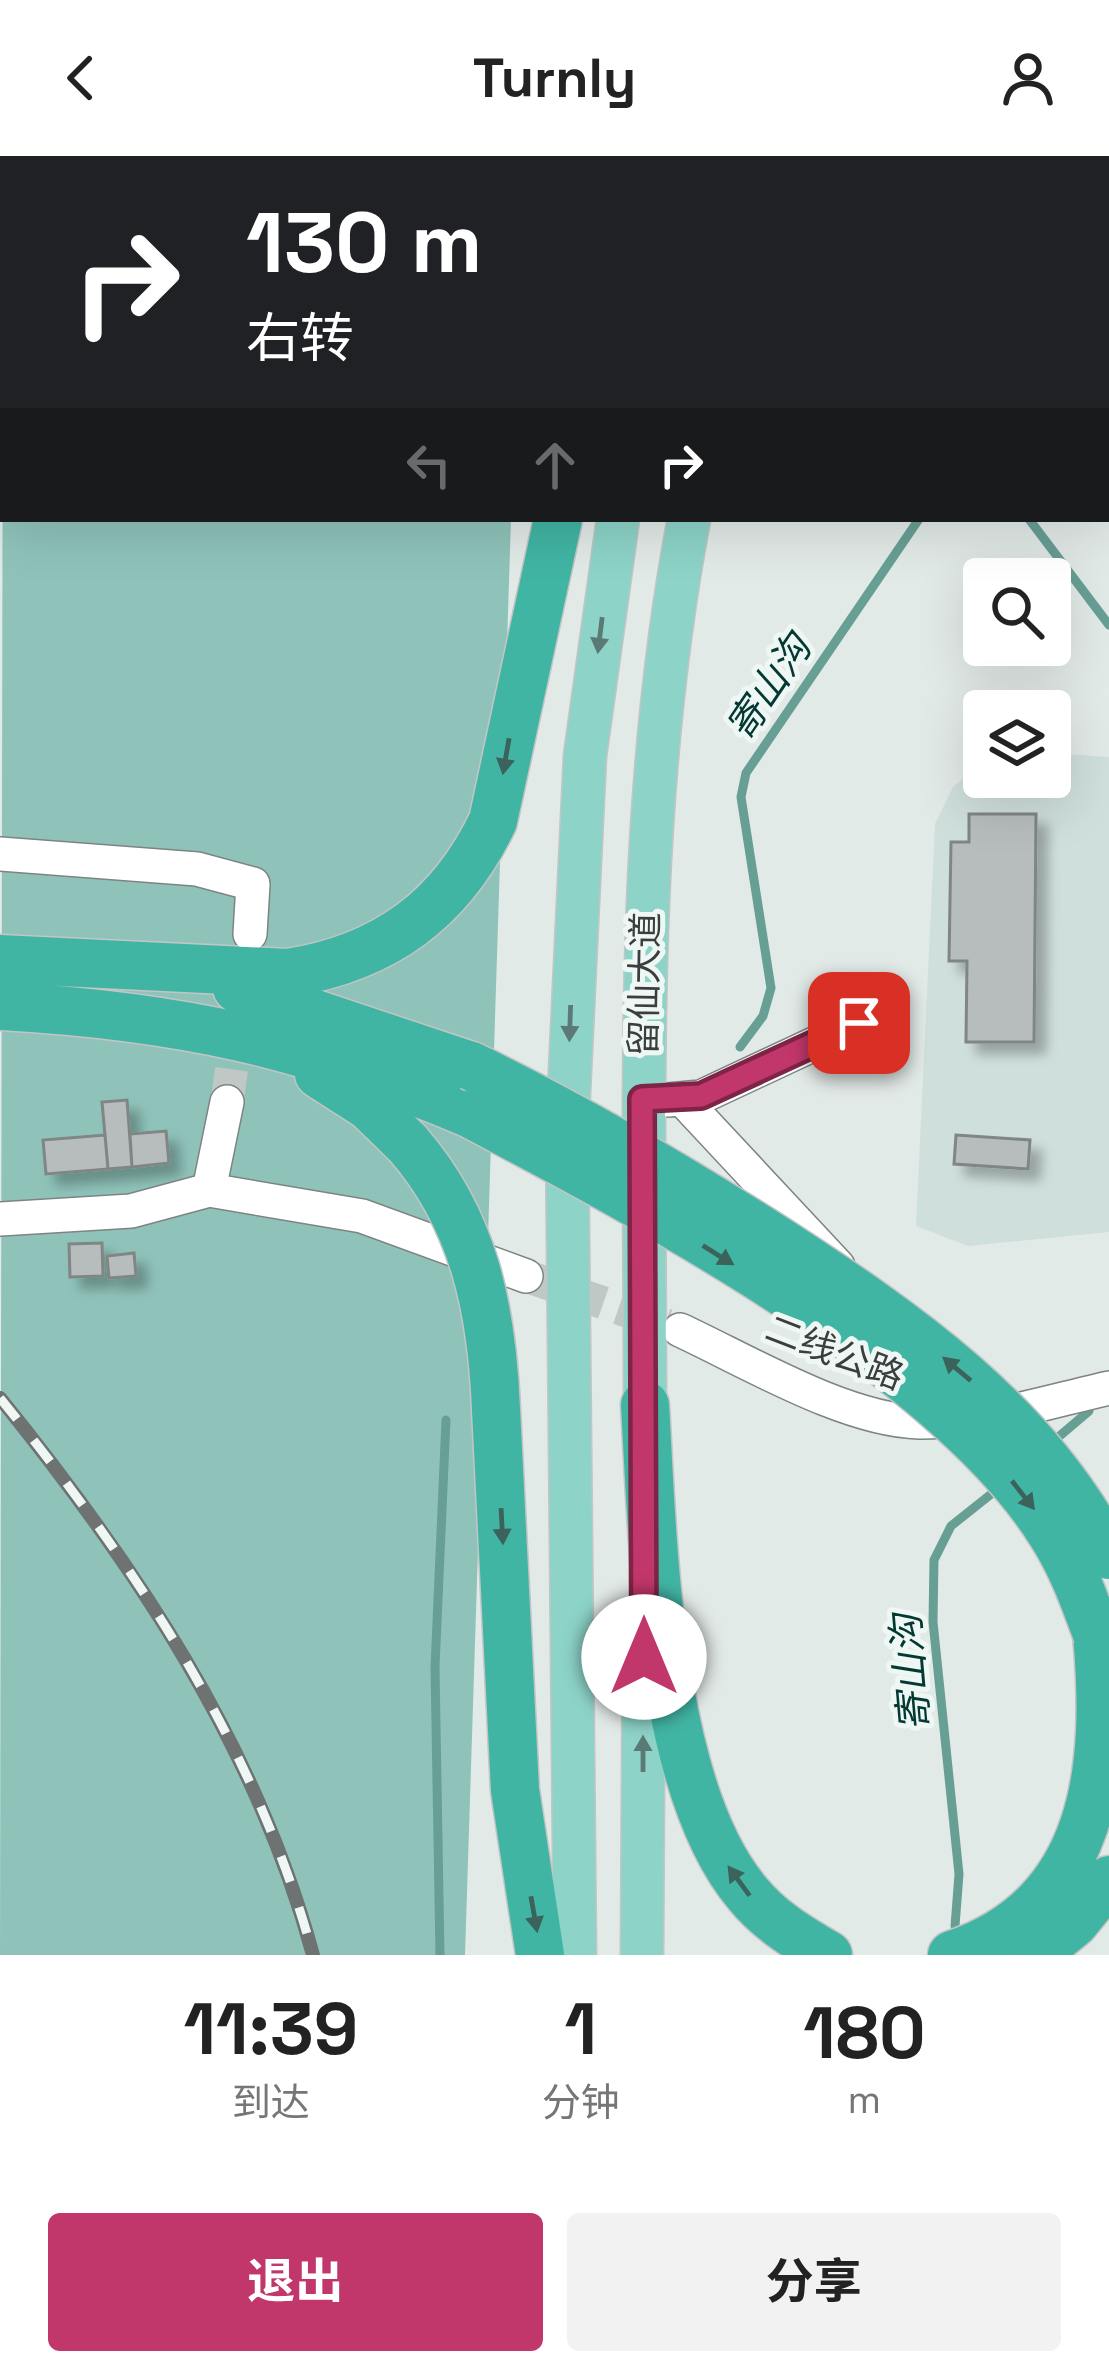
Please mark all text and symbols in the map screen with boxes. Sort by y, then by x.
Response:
text: Turnly [473,44,636,113]
icon: back [48,45,114,111]
icon: person [995,45,1061,111]
text: 130 m [246,189,483,297]
icon: right [48,204,204,360]
text: 右转 [246,304,354,373]
icon: left [396,432,462,498]
icon: ahead [522,432,588,498]
icon: right [648,432,714,498]
map controls [963,558,1071,798]
button: search [963,558,1071,666]
one-way arrow [591,616,610,654]
water label: 寄山沟 [715,622,824,749]
button: layers [963,690,1071,798]
one-way arrow [497,738,515,776]
street label: 留仙大道 [621,912,669,1056]
pin [808,972,910,1074]
icon: arrive [826,990,892,1056]
one-way arrow [561,1005,580,1043]
one-way arrow [702,1243,735,1265]
street label: 二线公路 [759,1306,910,1400]
one-way arrow [942,1356,972,1382]
one-way arrow [1010,1479,1035,1510]
one-way arrow [493,1508,512,1546]
position arrow [581,1594,707,1720]
water label: 寄山沟 [881,1609,940,1733]
one-way arrow [633,1734,653,1772]
one-way arrow [728,1865,751,1897]
one-way arrow [524,1896,543,1933]
text: 11:39 [183,1983,358,2075]
text: 1 [564,1983,597,2075]
text: 180 [803,1987,926,2079]
text: m [848,2075,881,2124]
text: 到达 [232,2078,310,2127]
text: 分钟 [542,2078,620,2127]
button: 退出 [48,2213,543,2351]
button: 分享 [567,2213,1061,2351]

